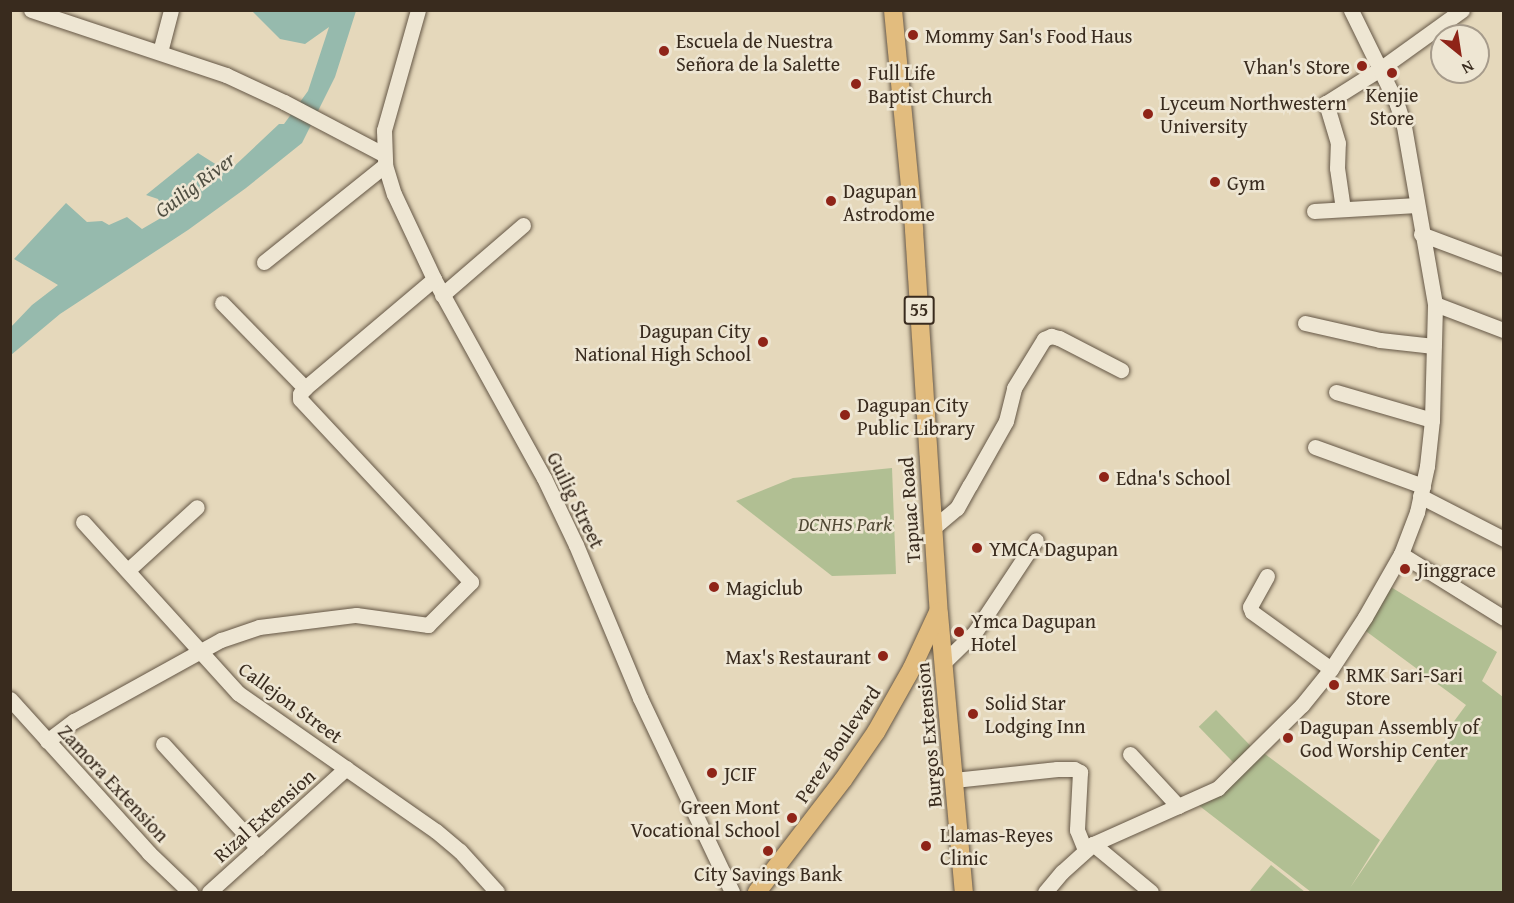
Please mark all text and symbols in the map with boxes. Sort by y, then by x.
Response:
place label: Mommy San's Food Haus [925,23,1133,47]
north arrow [1430,24,1490,84]
place label: Escuela de Nuestra Señora de la Salette [676,28,840,75]
marker: Mommy San's Food Haus [906,28,920,42]
marker: Escuela de Nuestra Señora de la Salette [657,44,671,58]
place label: Vhan's Store [1243,54,1350,78]
text: N [1457,55,1479,81]
marker: Vhan's Store [1355,59,1369,73]
place label: Full Life Baptist Church [868,60,992,107]
marker: Kenjie Store [1385,66,1399,80]
marker: Full Life Baptist Church [849,77,863,91]
place label: Kenjie Store [1366,82,1418,129]
place label: Lyceum Northwestern University [1160,90,1346,137]
marker: Lyceum Northwestern University [1141,107,1155,121]
water label: Guilig River [150,147,240,223]
place label: Gym [1227,170,1265,194]
marker: Gym [1208,175,1222,189]
place label: Dagupan Astrodome [843,178,935,225]
marker: Dagupan Astrodome [824,194,838,208]
road number: 55 [902,295,936,325]
place label: Dagupan City National High School [575,318,751,365]
marker: Dagupan City National High School [756,335,770,349]
place label: Dagupan City Public Library [857,392,975,439]
marker: Dagupan City Public Library [838,408,852,422]
street label: Guilig Street [542,448,610,552]
street label: Tapuac Road [893,456,925,564]
place label: Edna's School [1116,465,1231,489]
marker: Edna's School [1097,470,1111,484]
park label: DCNHS Park [798,511,892,535]
place label: YMCA Dagupan [989,536,1118,560]
marker: YMCA Dagupan [970,541,984,555]
place label: Jinggrace [1417,557,1496,581]
marker: Jinggrace [1398,562,1412,576]
place label: Magiclub [726,575,803,599]
marker: Magiclub [707,580,721,594]
place label: Ymca Dagupan Hotel [971,608,1096,655]
marker: Ymca Dagupan Hotel [952,625,966,639]
place label: Max's Restaurant [726,644,871,668]
marker: Max's Restaurant [876,649,890,663]
street label: Callejon Street [234,656,348,748]
street label: Burgos Extension [910,661,946,809]
place label: RMK Sari-Sari Store [1346,662,1463,709]
marker: RMK Sari-Sari Store [1327,678,1341,692]
street label: Perez Boulevard [789,681,885,807]
place label: Solid Star Lodging Inn [985,690,1085,737]
marker: Solid Star Lodging Inn [966,707,980,721]
place label: Dagupan Assembly of God Worship Center [1300,714,1479,761]
street label: Zamora Extension [54,719,174,847]
marker: Dagupan Assembly of God Worship Center [1281,731,1295,745]
place label: JCIF [724,761,757,785]
street label: Rizal Extension [208,763,320,867]
marker: JCIF [705,766,719,780]
place label: Green Mont Vocational School [630,795,780,842]
marker: Green Mont Vocational School [785,811,799,825]
place label: Llamas-Reyes Clinic [940,822,1053,869]
marker: Llamas-Reyes Clinic [917,837,935,855]
marker: City Savings Bank [761,844,775,858]
place label: City Savings Bank [694,861,842,885]

